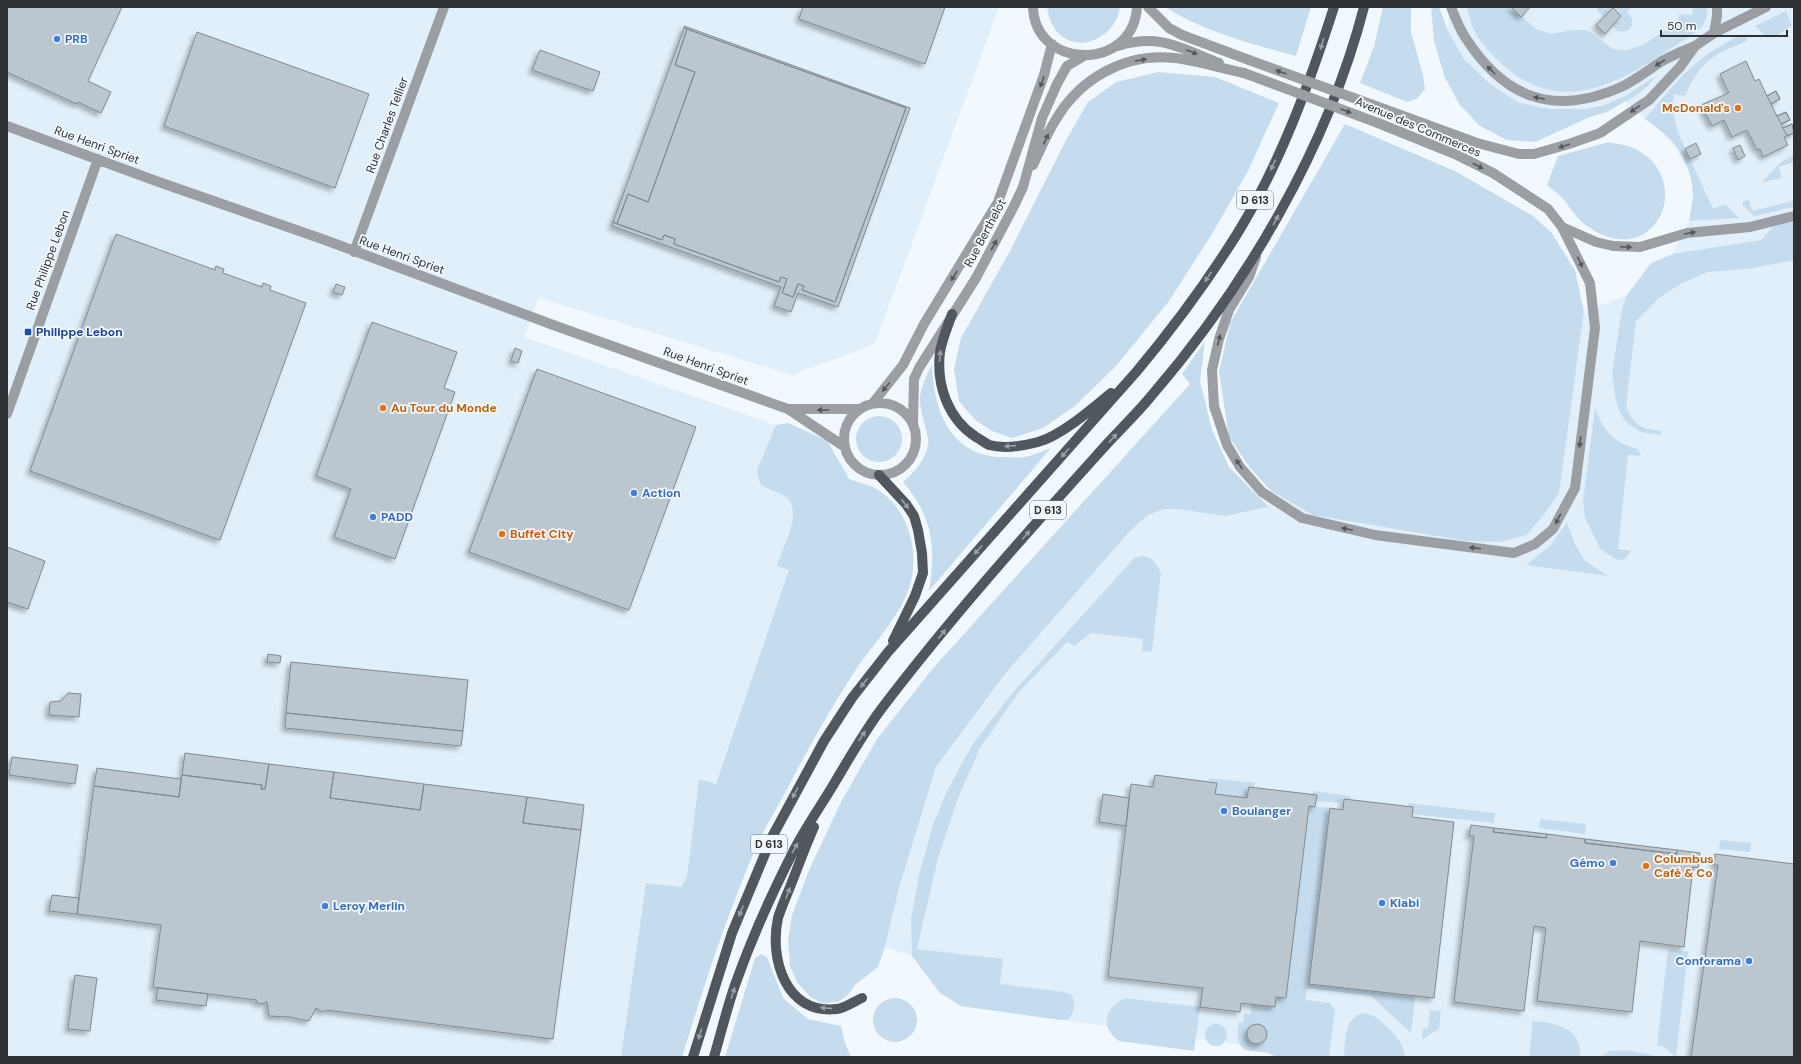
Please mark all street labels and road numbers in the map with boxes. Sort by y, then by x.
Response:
street label: Rue Charles Tellier [362,74,412,175]
street label: Avenue des Commerces [1353,93,1483,161]
street label: Rue Henri Spriet [52,122,142,168]
road number: D 613 [1237,191,1273,209]
street label: Rue Berthelot [960,196,1010,270]
street label: Rue Philippe Lebon [22,207,74,312]
street label: Rue Henri Spriet [357,232,447,278]
street label: Rue Henri Spriet [661,343,751,389]
road number: D 613 [1030,501,1066,519]
road number: D 613 [751,835,787,853]

